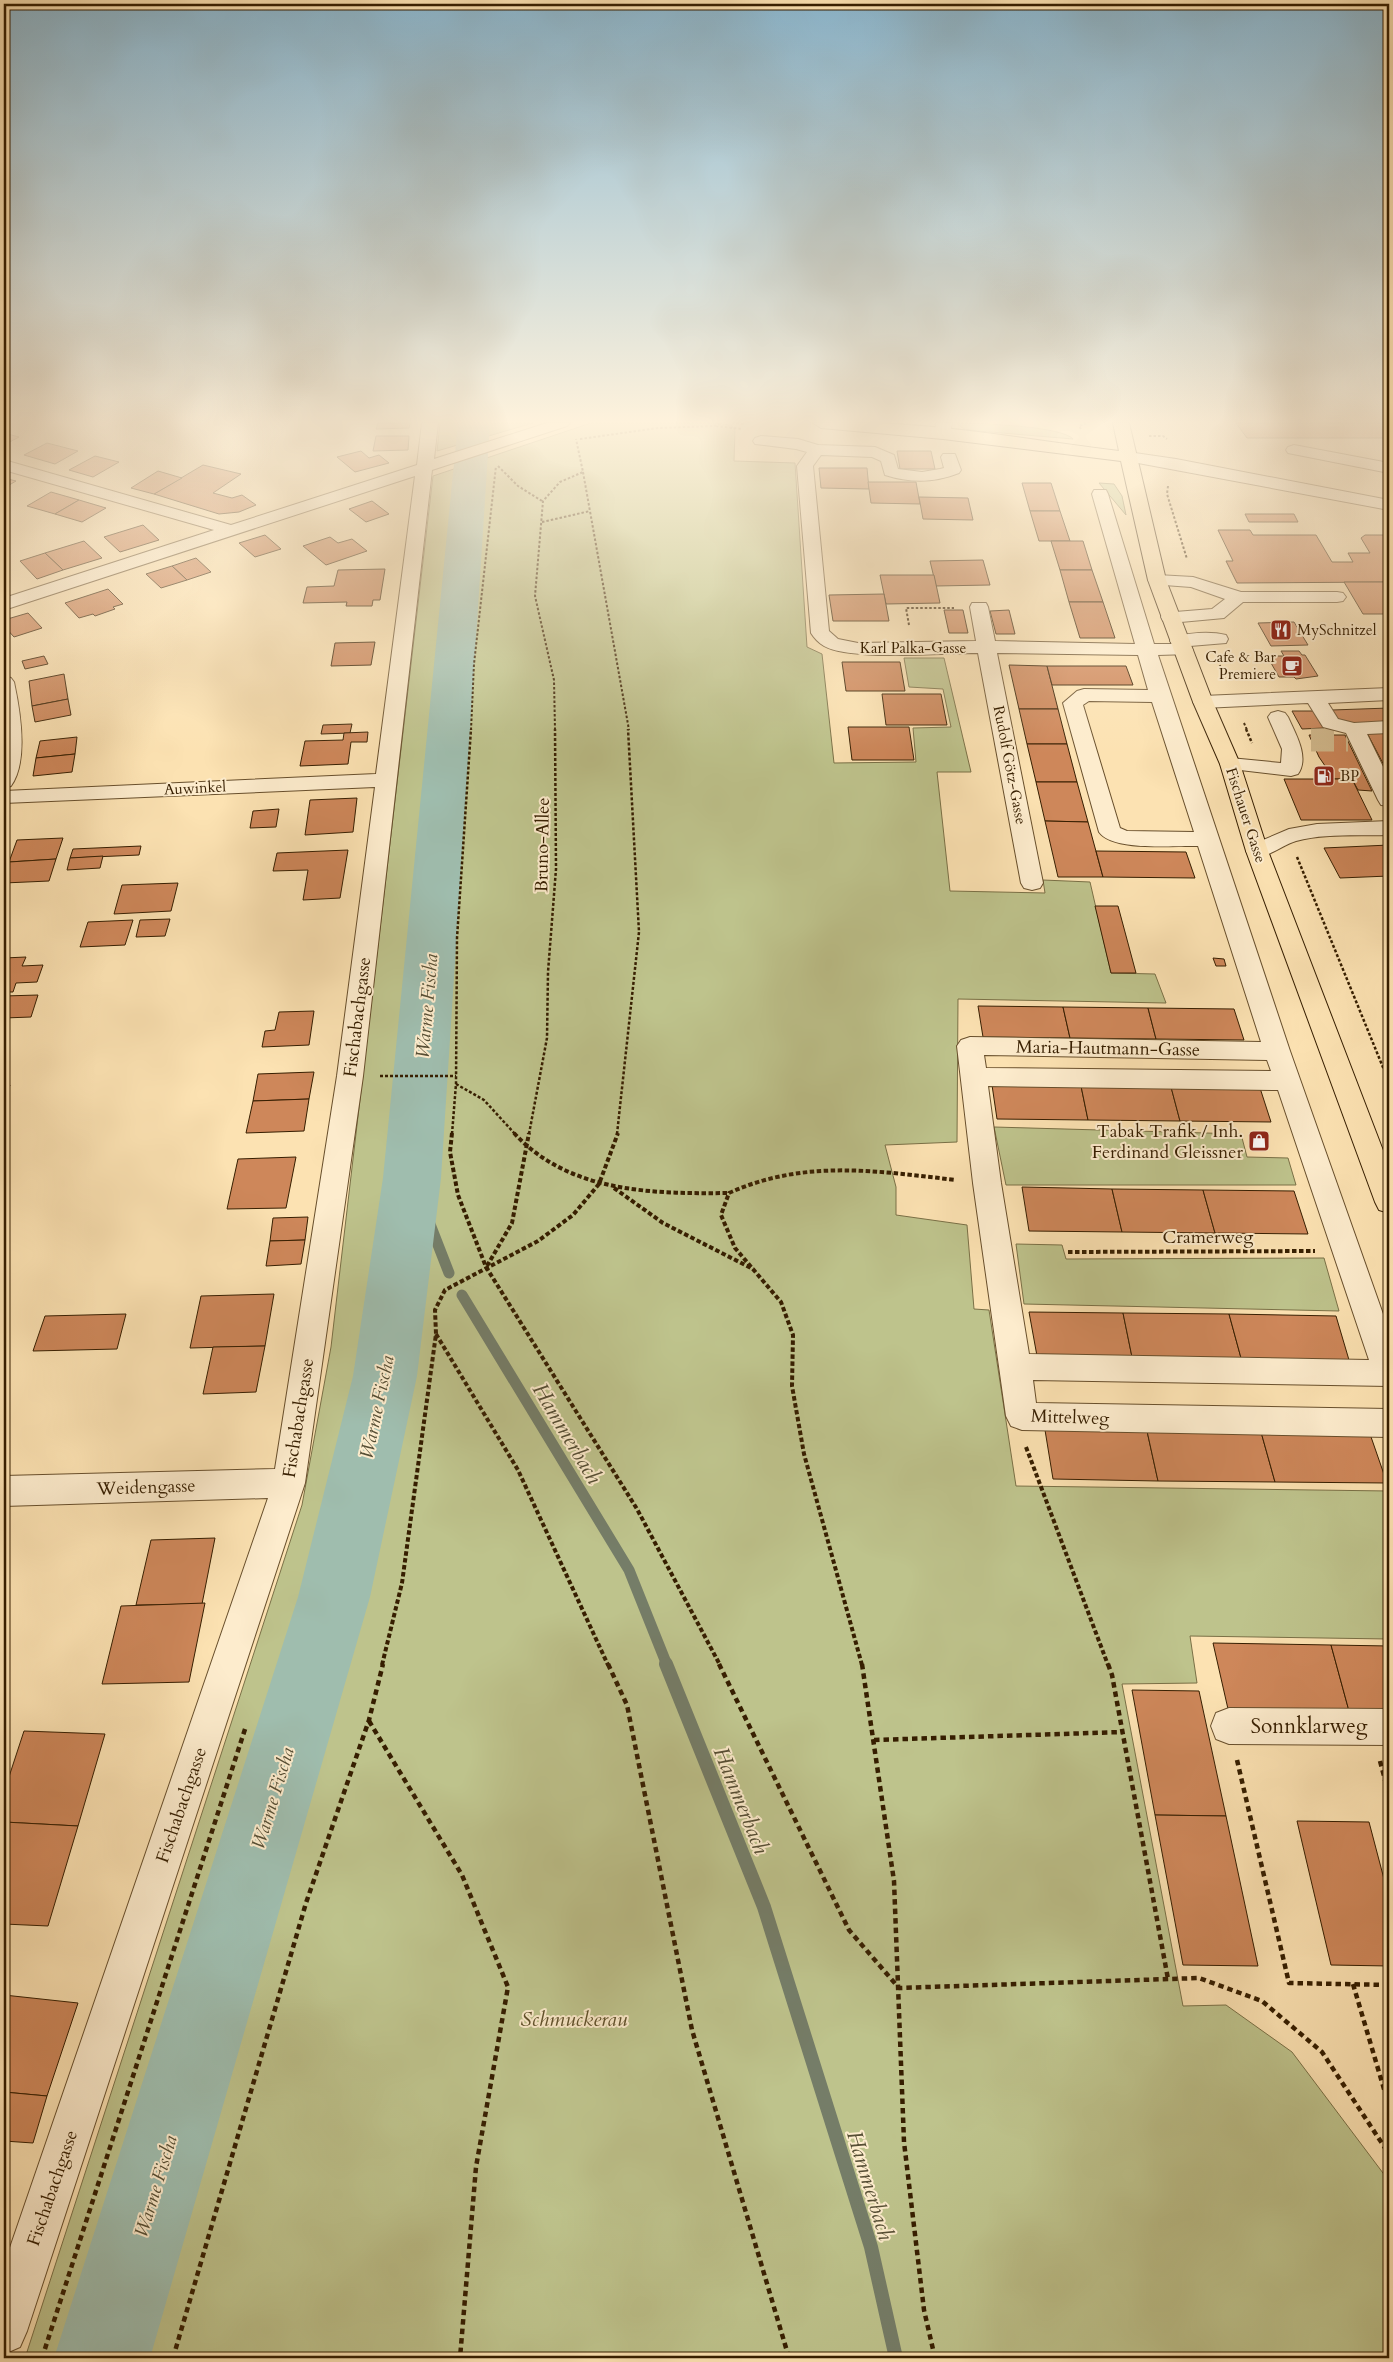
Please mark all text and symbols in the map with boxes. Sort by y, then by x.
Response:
restaurant icon: MySchnitzel [1269,618,1293,642]
place label: MySchnitzel [1297,620,1377,640]
street label: Karl Palka-Gasse [860,638,966,658]
place label: Cafe & Bar Premiere [1205,647,1277,684]
cafe icon: Cafe & Bar Premiere [1280,654,1304,678]
street label: Rudolf Götz-Gasse [989,704,1031,826]
fuel station icon: BP [1312,764,1336,788]
street label: Fischauer Gasse [1221,765,1271,865]
place label: BP [1340,766,1359,786]
street label: Auwinkel [163,776,227,800]
street label: Bruno-Allee [529,797,556,893]
water label: Warme Fischa [409,952,445,1060]
street label: Fischabachgasse [338,956,377,1079]
street label: Maria-Hautmann-Gasse [1016,1034,1200,1063]
place label: Tabak Trafik / Inh. Ferdinand Gleissner [1092,1119,1243,1165]
shop icon: Tabak Trafik / Inh. Ferdinand Gleissner [1247,1129,1271,1153]
street label: Cramerweg [1163,1225,1254,1250]
water label: Warme Fischa [353,1353,401,1461]
street label: Fischabachgasse [277,1356,320,1480]
water label: Hammerbach [525,1377,609,1490]
street label: Mittelweg [1030,1404,1111,1431]
street label: Weidengasse [95,1473,196,1502]
street label: Sonnklarweg [1250,1712,1368,1741]
water label: Hammerbach [706,1742,776,1859]
street label: Fischabachgasse [150,1744,213,1866]
water label: Warme Fischa [245,1744,301,1852]
park label: Schmuckerau [520,2005,628,2034]
street label: Fischabachgasse [21,2127,84,2249]
water label: Hammerbach [839,2127,901,2244]
water label: Warme Fischa [128,2132,184,2240]

